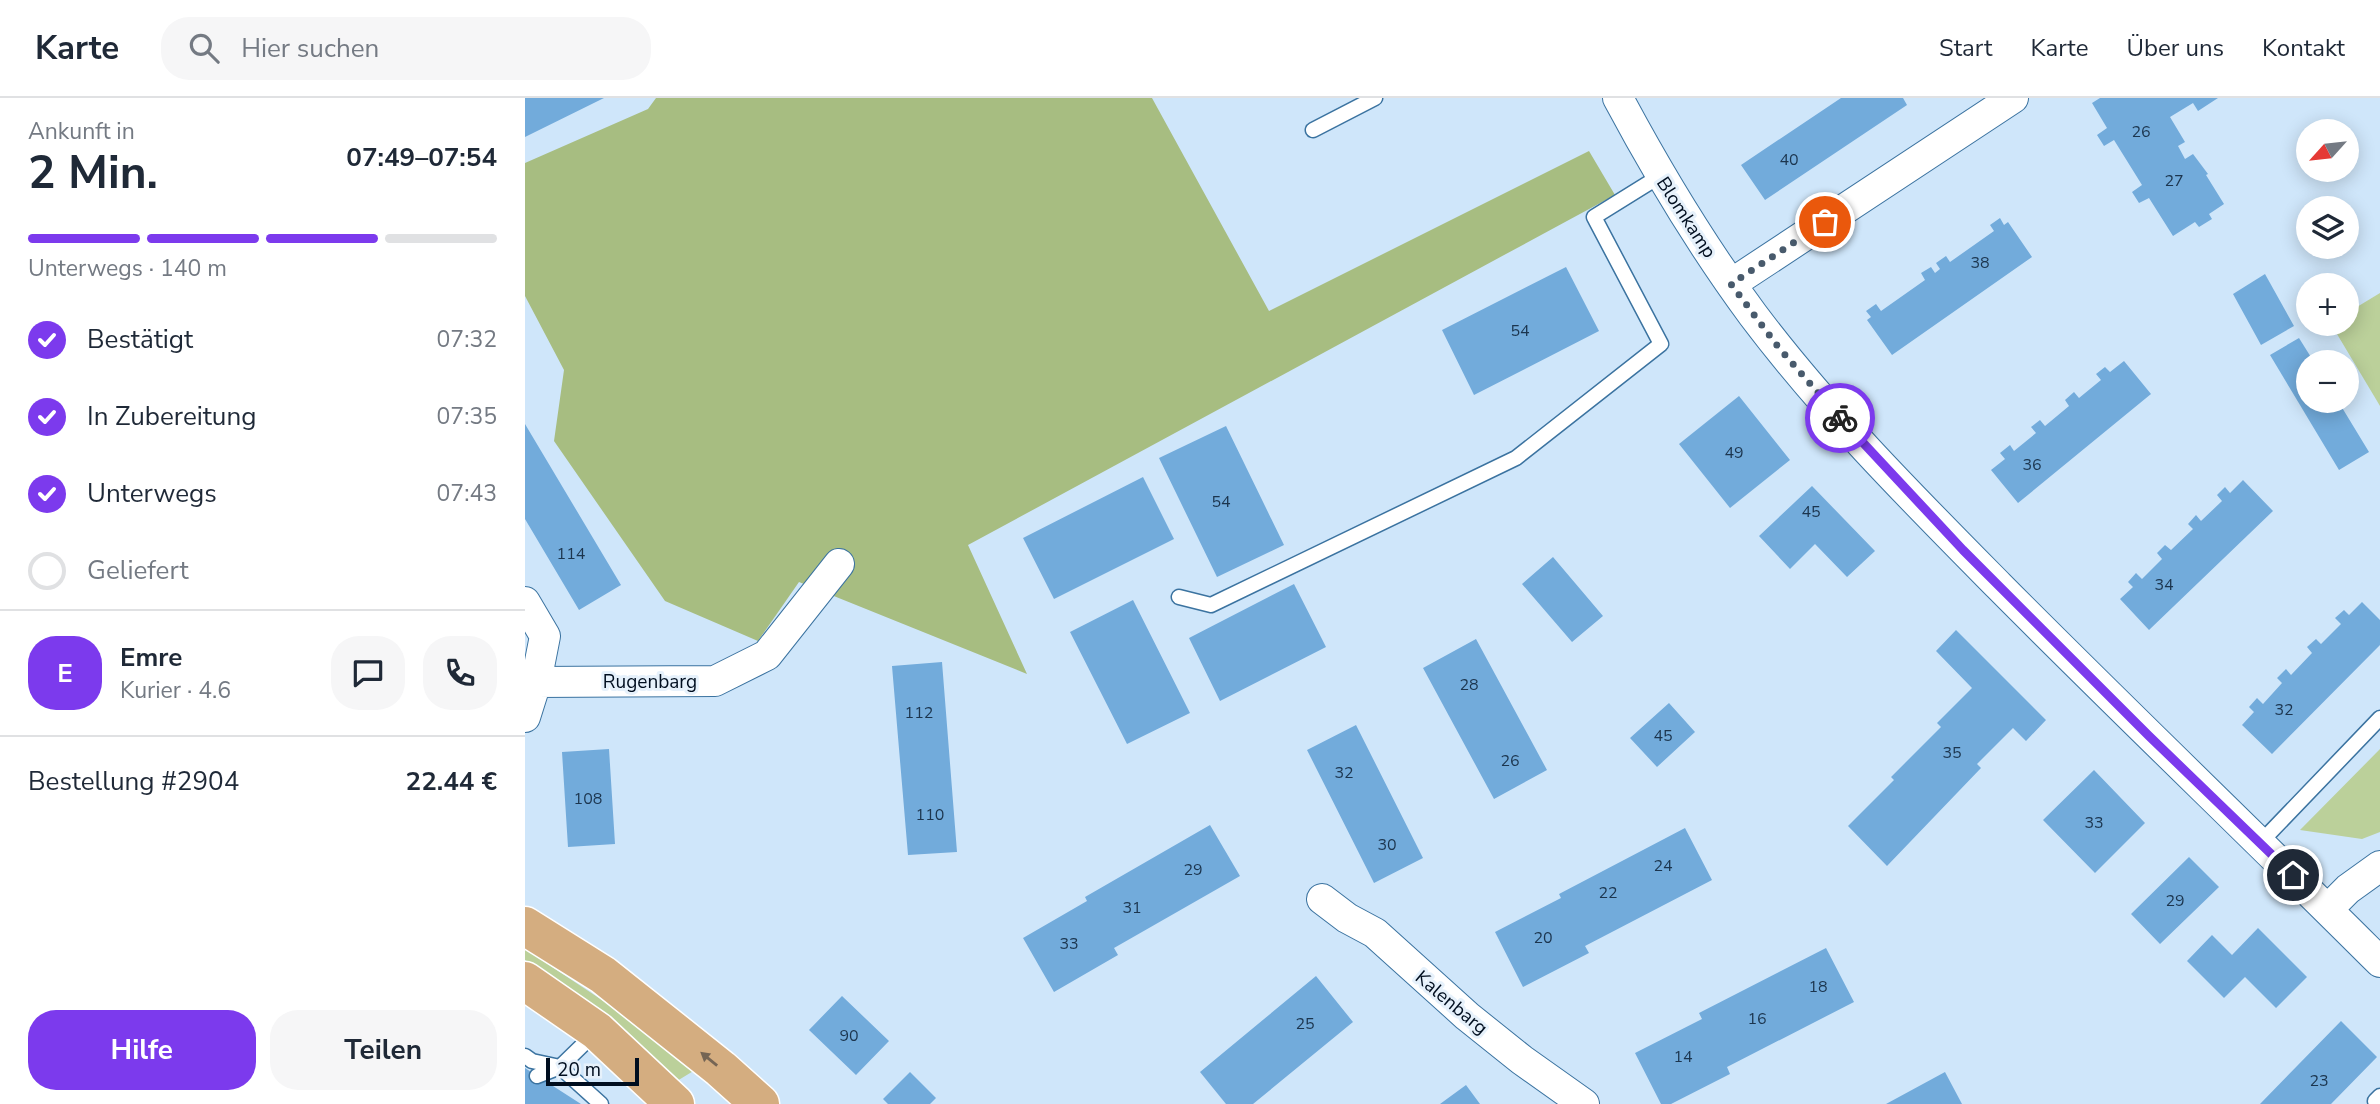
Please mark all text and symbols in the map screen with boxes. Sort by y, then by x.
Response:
search box [161,17,651,80]
text: Karte [35,26,119,71]
icon: search [185,29,223,67]
text: Hier suchen [241,31,379,66]
text: Start [1939,32,1992,64]
text: Karte [2030,32,2088,64]
text: Über uns [2126,32,2224,64]
text: Kontakt [2262,32,2345,64]
text: Ankunft in [28,116,135,147]
north arrow [2296,119,2359,182]
map controls [2296,119,2359,413]
house number: 26 [2131,121,2151,143]
text: 07:49–07:54 [346,140,497,175]
text: 2 Min. [28,141,158,204]
house number: 40 [1779,149,1799,171]
house number: 27 [2164,170,2184,192]
street label: Blomkamp [1650,172,1722,263]
pin [1795,192,1855,252]
button: layers [2296,196,2359,259]
icon: bag [1806,203,1844,241]
house number: 38 [1970,252,1990,274]
text: Unterwegs · 140 m [28,253,227,284]
button: + [2296,273,2359,336]
house number: 54 [1510,320,1530,342]
icon: check [28,321,66,359]
text: Bestätigt [87,322,193,357]
text: 07:32 [437,324,497,355]
button: − [2296,350,2359,413]
courier [1805,383,1875,453]
icon: check [28,398,66,436]
text: In Zubereitung [87,399,256,434]
icon: bike [1821,399,1859,437]
text: 07:35 [437,401,497,432]
house number: 49 [1724,442,1744,464]
house number: 36 [2022,454,2042,476]
icon: check [28,475,66,513]
text: Unterwegs [87,476,217,511]
text: 07:43 [437,478,497,509]
house number: 54 [1211,491,1231,513]
house number: 45 [1801,501,1821,523]
house number: 114 [557,543,586,565]
text: Geliefert [87,553,188,588]
house number: 34 [2154,574,2174,596]
button: chat [331,636,405,710]
button: phone [423,636,497,710]
text: Emre [120,640,182,675]
text: E [57,656,73,691]
street label: Rugenbarg [603,669,697,695]
house number: 28 [1459,674,1479,696]
text: Kurier · 4.6 [120,675,231,706]
house number: 32 [2274,699,2294,721]
house number: 112 [905,702,933,724]
house number: 45 [1653,725,1673,747]
house number: 35 [1942,742,1962,764]
house number: 26 [1500,750,1520,772]
house number: 32 [1334,762,1354,784]
text: Bestellung #2904 [28,764,239,799]
text: 22.44 € [406,764,497,799]
house number: 108 [574,788,602,810]
house number: 110 [916,804,944,826]
house number: 33 [2084,812,2104,834]
house number: 30 [1377,834,1397,856]
pin [2263,845,2323,905]
house number: 24 [1653,855,1673,877]
icon: home [2274,856,2312,894]
house number: 29 [1183,859,1203,881]
house number: 22 [1598,882,1618,904]
house number: 29 [2165,890,2185,912]
house number: 31 [1122,897,1142,919]
house number: 20 [1533,927,1553,949]
house number: 33 [1059,933,1079,955]
street label: Kalenbarg [1410,965,1493,1041]
house number: 18 [1808,976,1828,998]
house number: 16 [1747,1008,1767,1030]
button: Hilfe [28,1010,256,1090]
button: Teilen [270,1010,497,1090]
house number: 25 [1295,1013,1315,1035]
house number: 90 [839,1025,859,1047]
house number: 14 [1673,1046,1693,1068]
one-way arrow [700,1052,718,1067]
scale bar [546,1055,639,1087]
text: 20 m [557,1057,601,1083]
house number: 23 [2309,1070,2329,1092]

